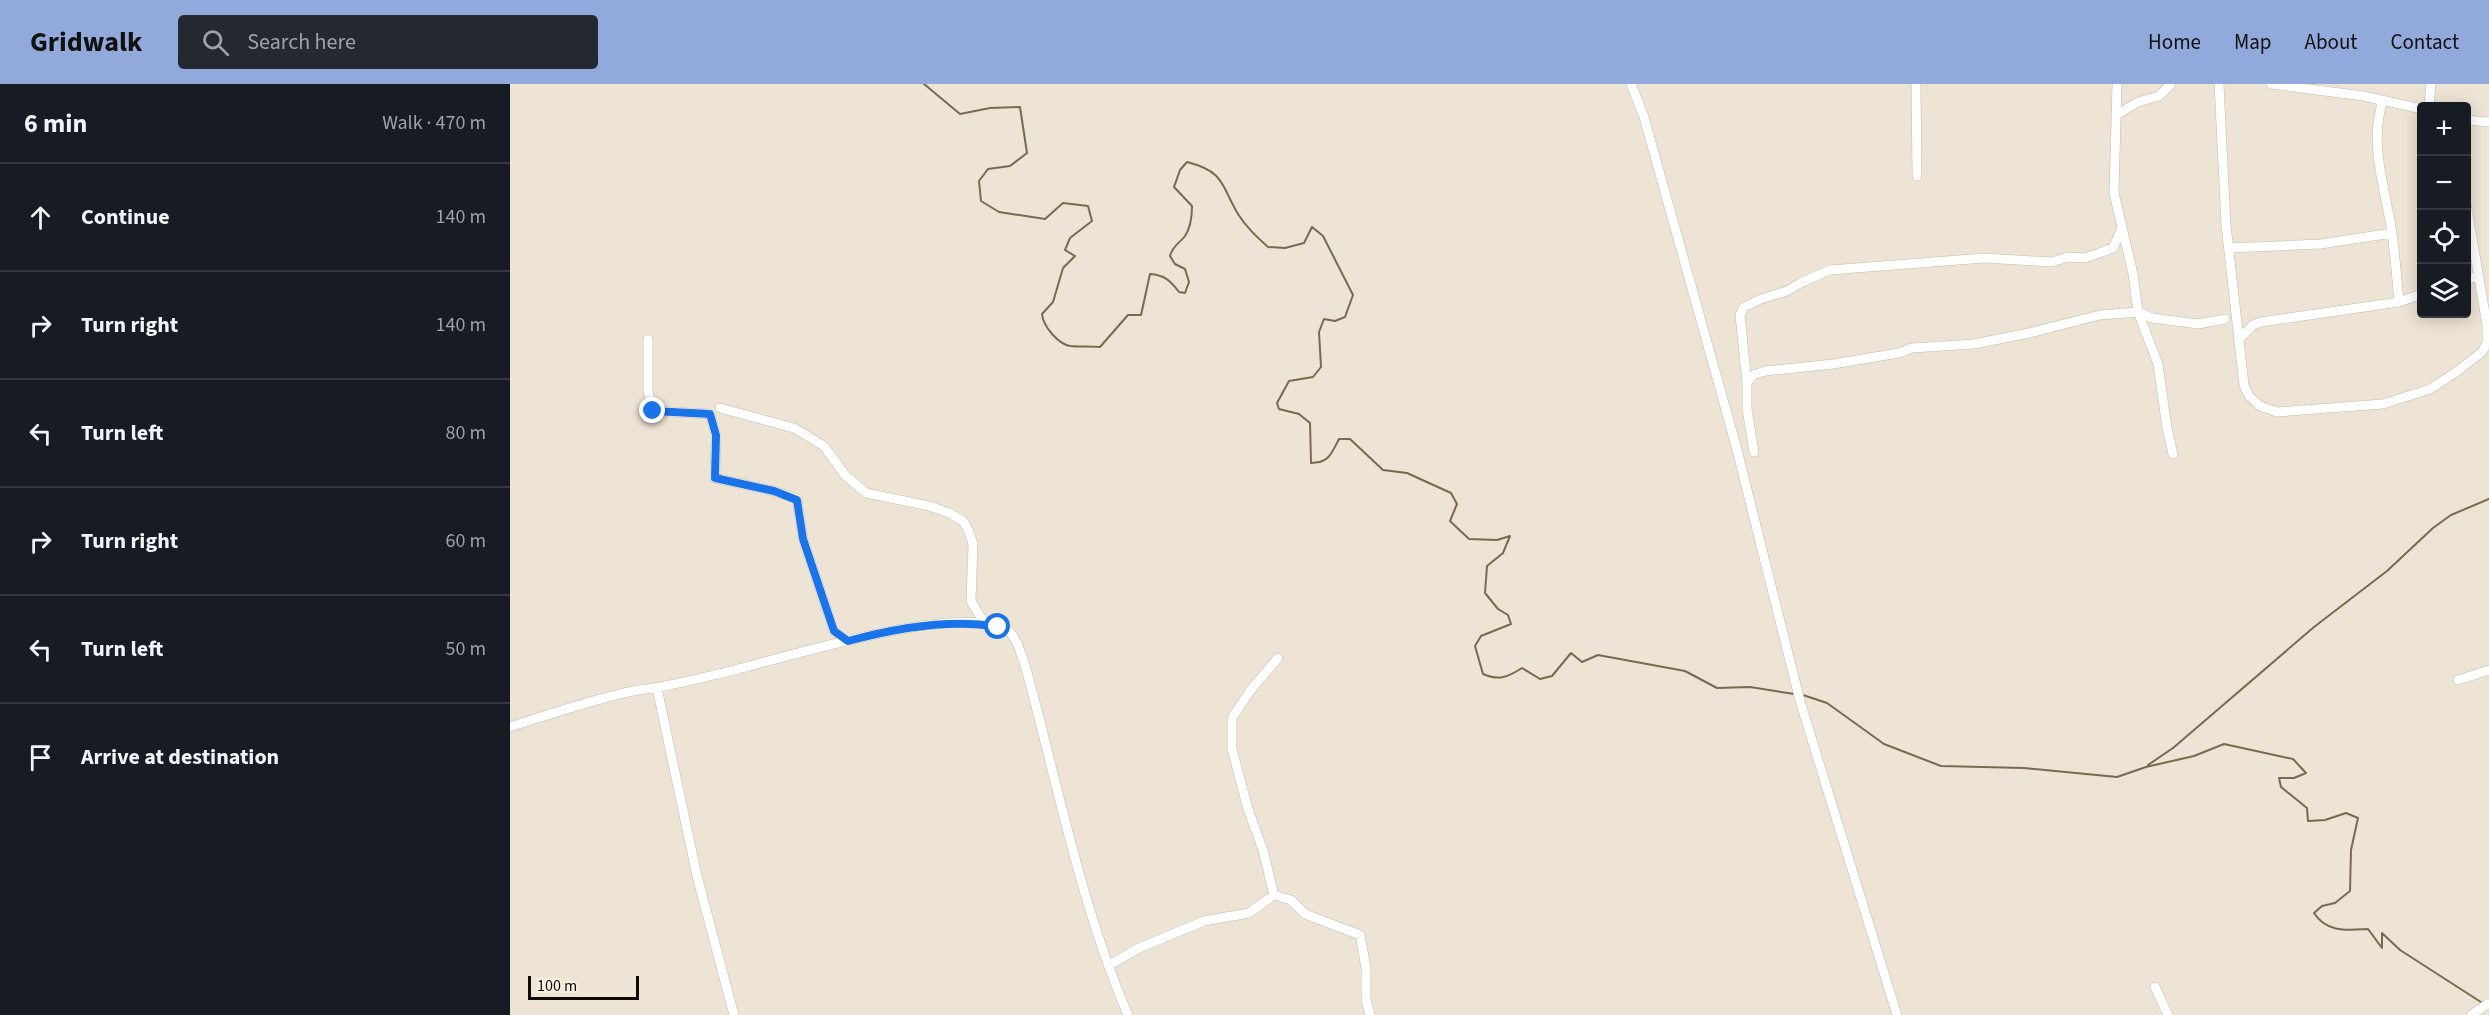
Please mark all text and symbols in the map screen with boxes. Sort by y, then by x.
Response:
search box [178,15,598,69]
text: Gridwalk [30,22,142,62]
icon: search [199,26,232,59]
text: Search here [247,26,356,58]
text: Home [2148,27,2201,57]
text: Map [2234,27,2272,57]
text: About [2305,27,2357,57]
text: Contact [2390,27,2459,57]
map controls [2417,102,2471,318]
button: + [2417,102,2471,156]
text: 6 min [24,105,87,142]
text: Walk · 470 m [382,109,486,137]
button: − [2417,156,2471,210]
icon: ahead [24,201,57,234]
text: Continue [81,201,170,233]
text: 140 m [436,203,486,231]
button: locate [2417,210,2471,264]
button: layers [2417,264,2471,318]
icon: right [24,309,57,342]
text: Turn right [81,309,178,341]
text: 140 m [436,311,486,339]
route end [639,397,665,423]
icon: left [24,417,57,450]
text: Turn left [81,417,163,449]
text: 80 m [446,419,486,447]
icon: right [24,525,57,558]
text: Turn right [81,525,178,557]
text: 60 m [446,527,486,555]
route start [984,613,1010,639]
icon: left [24,633,57,666]
text: Turn left [81,633,163,665]
text: 50 m [446,635,486,663]
icon: arrive [24,741,57,774]
text: Arrive at destination [81,741,279,773]
scale bar [528,973,639,1000]
text: 100 m [537,975,577,997]

